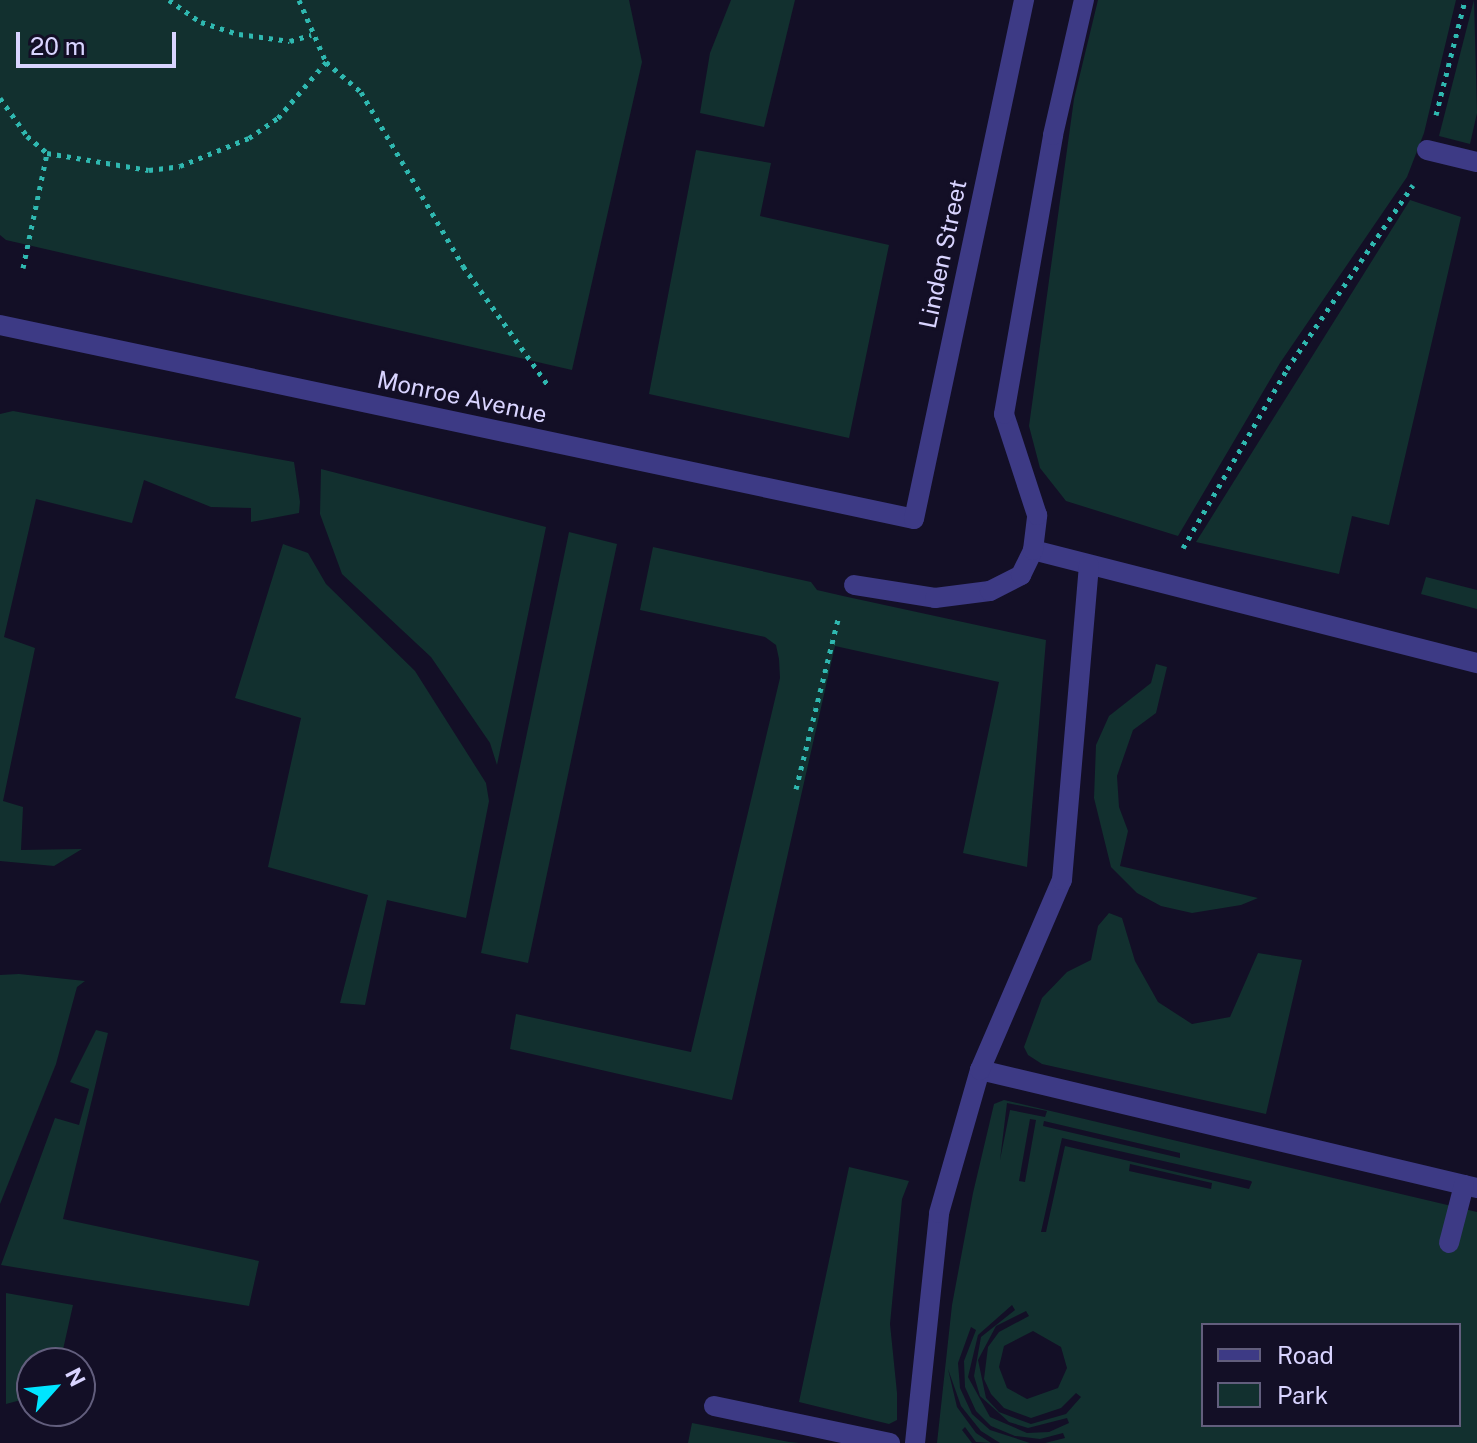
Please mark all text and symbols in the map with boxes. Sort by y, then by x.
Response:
scale bar [20,16,180,66]
text: 20 m [30,32,86,60]
street label: Linden Street [913,177,973,331]
street label: Monroe Avenue [374,365,550,429]
legend [1201,1323,1461,1427]
text: Road [1277,1341,1334,1369]
north arrow [16,1347,96,1427]
text: N [60,1363,91,1391]
text: Park [1277,1381,1328,1409]

